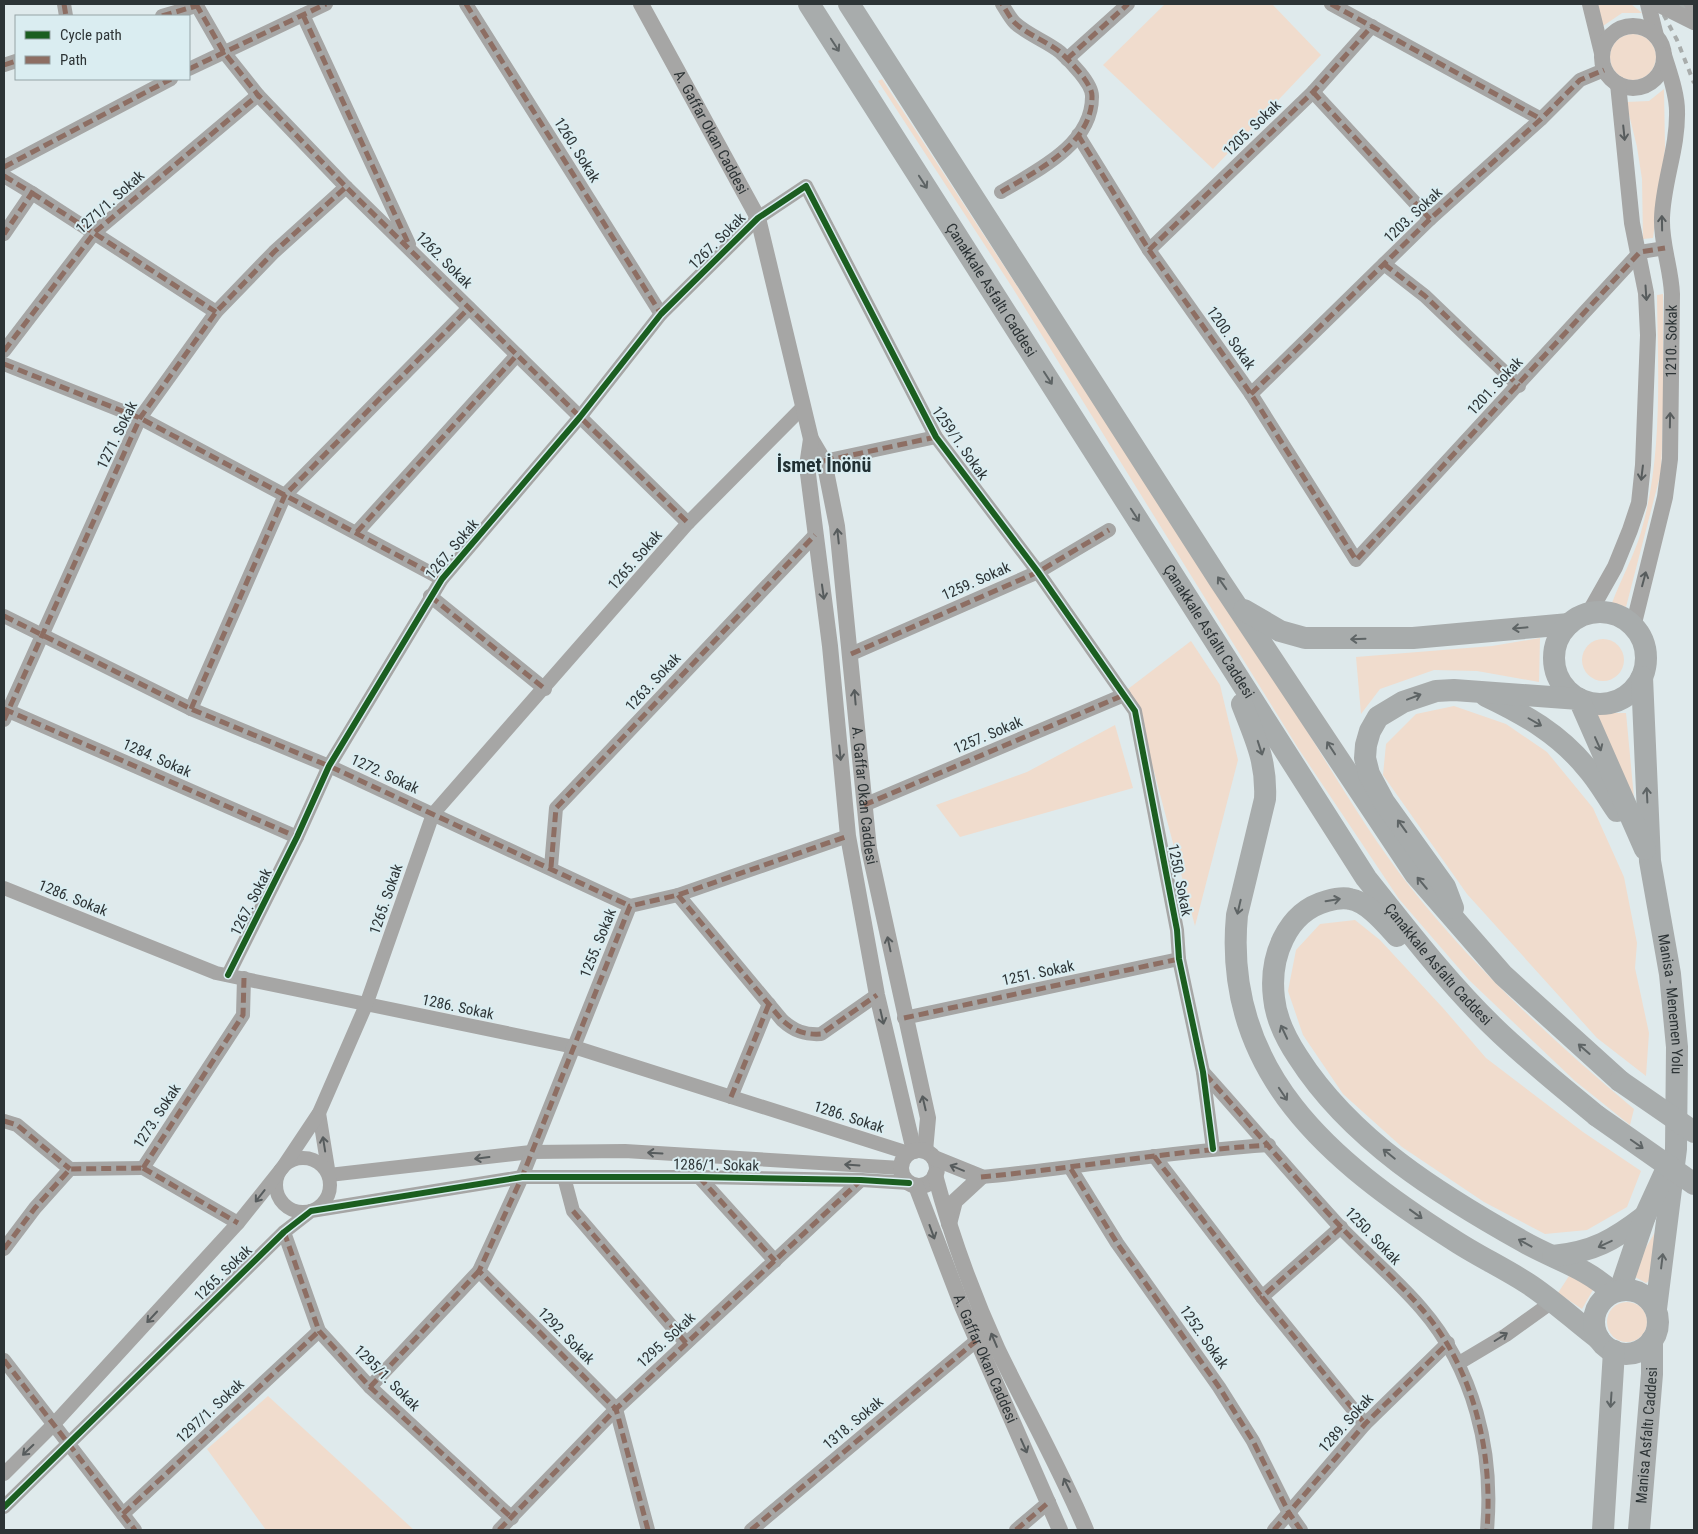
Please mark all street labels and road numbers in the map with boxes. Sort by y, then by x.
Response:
street label: A. Gaffar Okan Caddesi [670,67,752,197]
street label: 1205. Sokak [1219,96,1285,160]
street label: 1260. Sokak [550,114,604,186]
street label: 1271/1. Sokak [72,166,148,237]
street label: 1203. Sokak [1380,183,1446,246]
street label: 1267. Sokak [685,209,749,273]
street label: Çanakkale Asfaltı Caddesi [942,220,1040,360]
street label: 1262. Sokak [412,228,476,292]
street label: 1200. Sokak [1203,303,1259,373]
street label: 1210. Sokak [1662,304,1681,378]
street label: 1201. Sokak [1464,353,1527,419]
street label: 1271. Sokak [93,398,141,472]
street label: 1259/1. Sokak [928,403,992,484]
street label: 1267. Sokak [422,515,483,583]
street label: 1265. Sokak [604,526,666,593]
street label: 1259. Sokak [939,558,1013,604]
street label: Çanakkale Asfaltı Caddesi [1160,561,1258,702]
street label: 1263. Sokak [622,649,685,715]
street label: 1257. Sokak [951,712,1025,758]
street label: A. Gaffar Okan Caddesi [848,726,881,866]
street label: 1284. Sokak [120,735,194,781]
street label: 1272. Sokak [348,750,422,798]
street label: 1250. Sokak [1164,842,1196,918]
street label: 1265. Sokak [366,861,406,936]
street label: 1267. Sokak [226,865,276,939]
street label: 1286. Sokak [36,876,110,920]
street label: Çanakkale Asfaltı Caddesi [1381,900,1496,1029]
street label: 1255. Sokak [576,906,620,980]
street label: Manisa - Menemen Yolu [1654,932,1686,1074]
street label: 1251. Sokak [1000,957,1076,989]
street label: 1286. Sokak [420,991,496,1023]
street label: 1273. Sokak [130,1080,185,1152]
street label: 1286. Sokak [811,1097,887,1137]
street label: 1286/1. Sokak [673,1155,759,1175]
street label: 1250. Sokak [1341,1203,1405,1269]
street label: 1265. Sokak [190,1241,256,1305]
street label: A. Gaffar Okan Caddesi [949,1292,1021,1426]
street label: 1252. Sokak [1176,1302,1232,1372]
street label: 1292. Sokak [534,1304,598,1368]
street label: 1295. Sokak [633,1308,699,1371]
street label: 1295/1. Sokak [350,1341,424,1415]
street label: Manisa Asfaltı Caddesi [1632,1367,1661,1504]
street label: 1297/1. Sokak [172,1375,248,1447]
street label: 1289. Sokak [1315,1390,1377,1456]
street label: 1318. Sokak [819,1392,887,1453]

